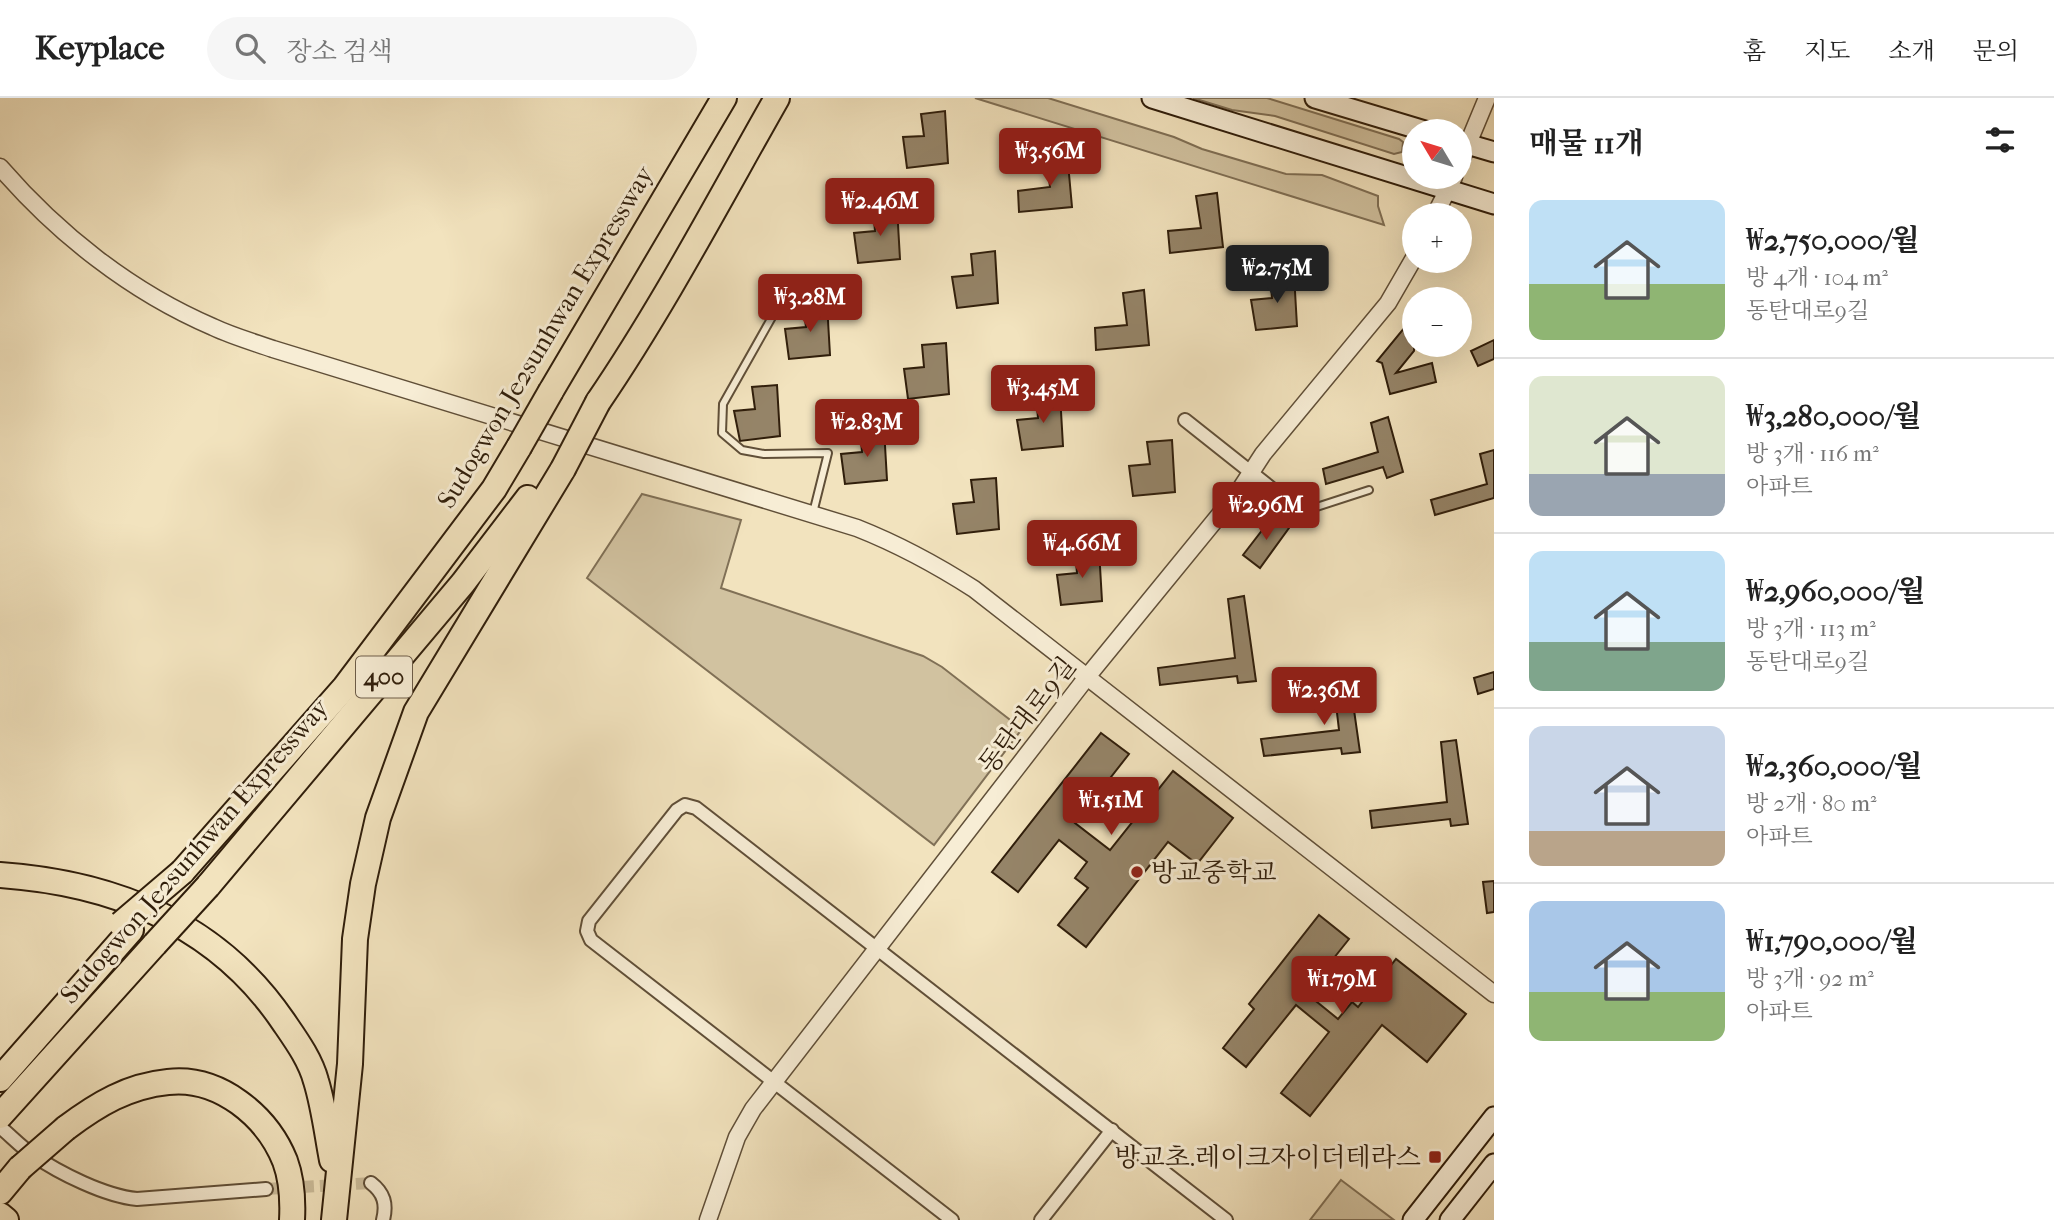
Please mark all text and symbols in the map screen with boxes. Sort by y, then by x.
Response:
search box [207,17,697,80]
text: Keyplace [35,29,165,68]
icon: search [231,29,269,67]
text: 장소 검색 [287,36,393,67]
text: 홈 [1743,37,1766,65]
text: 지도 [1804,37,1850,65]
text: 소개 [1888,37,1935,65]
text: 문의 [1973,37,2019,65]
north arrow [1402,119,1472,189]
map controls [1402,119,1472,357]
icon: filters [1981,121,2019,159]
text: 매물 11개 [1529,126,1644,161]
pin: ₩3.56M [993,129,1107,188]
text: ₩3.56M [1015,137,1085,164]
street label: Sudogwon Je2sunhwan Expressway [431,160,661,514]
pin: ₩2.46M [823,178,937,238]
text: ₩2.46M [841,187,919,214]
button: + [1402,203,1472,273]
text: ₩2,750,000/월 [1746,223,1920,258]
icon: home [1585,228,1669,312]
pin: ₩2.75M [1220,246,1334,305]
text: ₩2.75M [1242,254,1312,281]
text: 방 4개 · 104 m² [1746,264,1888,291]
pin: ₩3.28M [753,274,867,334]
text: ₩3.28M [774,283,846,310]
button: − [1402,287,1472,357]
text: 동탄대로9길 [1746,297,1869,324]
pin: ₩3.45M [986,366,1100,425]
text: ₩3.45M [1007,374,1079,401]
text: ₩3,280,000/월 [1746,399,1921,434]
pin: ₩2.83M [810,400,924,459]
icon: home [1585,404,1669,488]
text: ₩2.83M [831,408,903,435]
text: 방 3개 · 116 m² [1746,440,1879,467]
text: 아파트 [1746,473,1813,500]
pin: ₩2.96M [1209,482,1323,542]
text: ₩2.96M [1228,491,1304,518]
pin: ₩4.66M [1025,520,1139,580]
text: ₩4.66M [1043,529,1121,556]
text: ₩2,960,000/월 [1746,574,1925,609]
icon: home [1585,579,1669,663]
text: 방 3개 · 113 m² [1746,615,1876,642]
text: 동탄대로9길 [1746,648,1869,675]
street label: 동탄대로9길 [972,651,1082,780]
road number: 400 [356,656,412,698]
pin: ₩2.36M [1267,668,1381,727]
text: ₩2.36M [1288,676,1360,703]
street label: Sudogwon Je2sunhwan Expressway [54,692,336,1010]
text: ₩2,360,000/월 [1746,749,1922,784]
icon: home [1585,754,1669,838]
pin: ₩1.51M [1054,778,1168,837]
text: ₩1.51M [1079,786,1143,813]
text: 방 2개 · 80 m² [1746,790,1876,817]
text: 아파트 [1746,823,1813,850]
place label: 방교중학교 [1151,857,1277,888]
marker: 방교중학교 [1129,864,1145,880]
text: ₩1,790,000/월 [1746,924,1918,959]
icon: home [1585,929,1669,1013]
pin: ₩1.79M [1285,956,1399,1016]
text: ₩1.79M [1307,965,1377,992]
text: 방 3개 · 92 m² [1746,965,1874,992]
text: 아파트 [1746,998,1813,1025]
place label: 방교초.레이크자이더테라스 [1115,1142,1421,1173]
marker: 방교초.레이크자이더테라스 [1427,1149,1443,1165]

